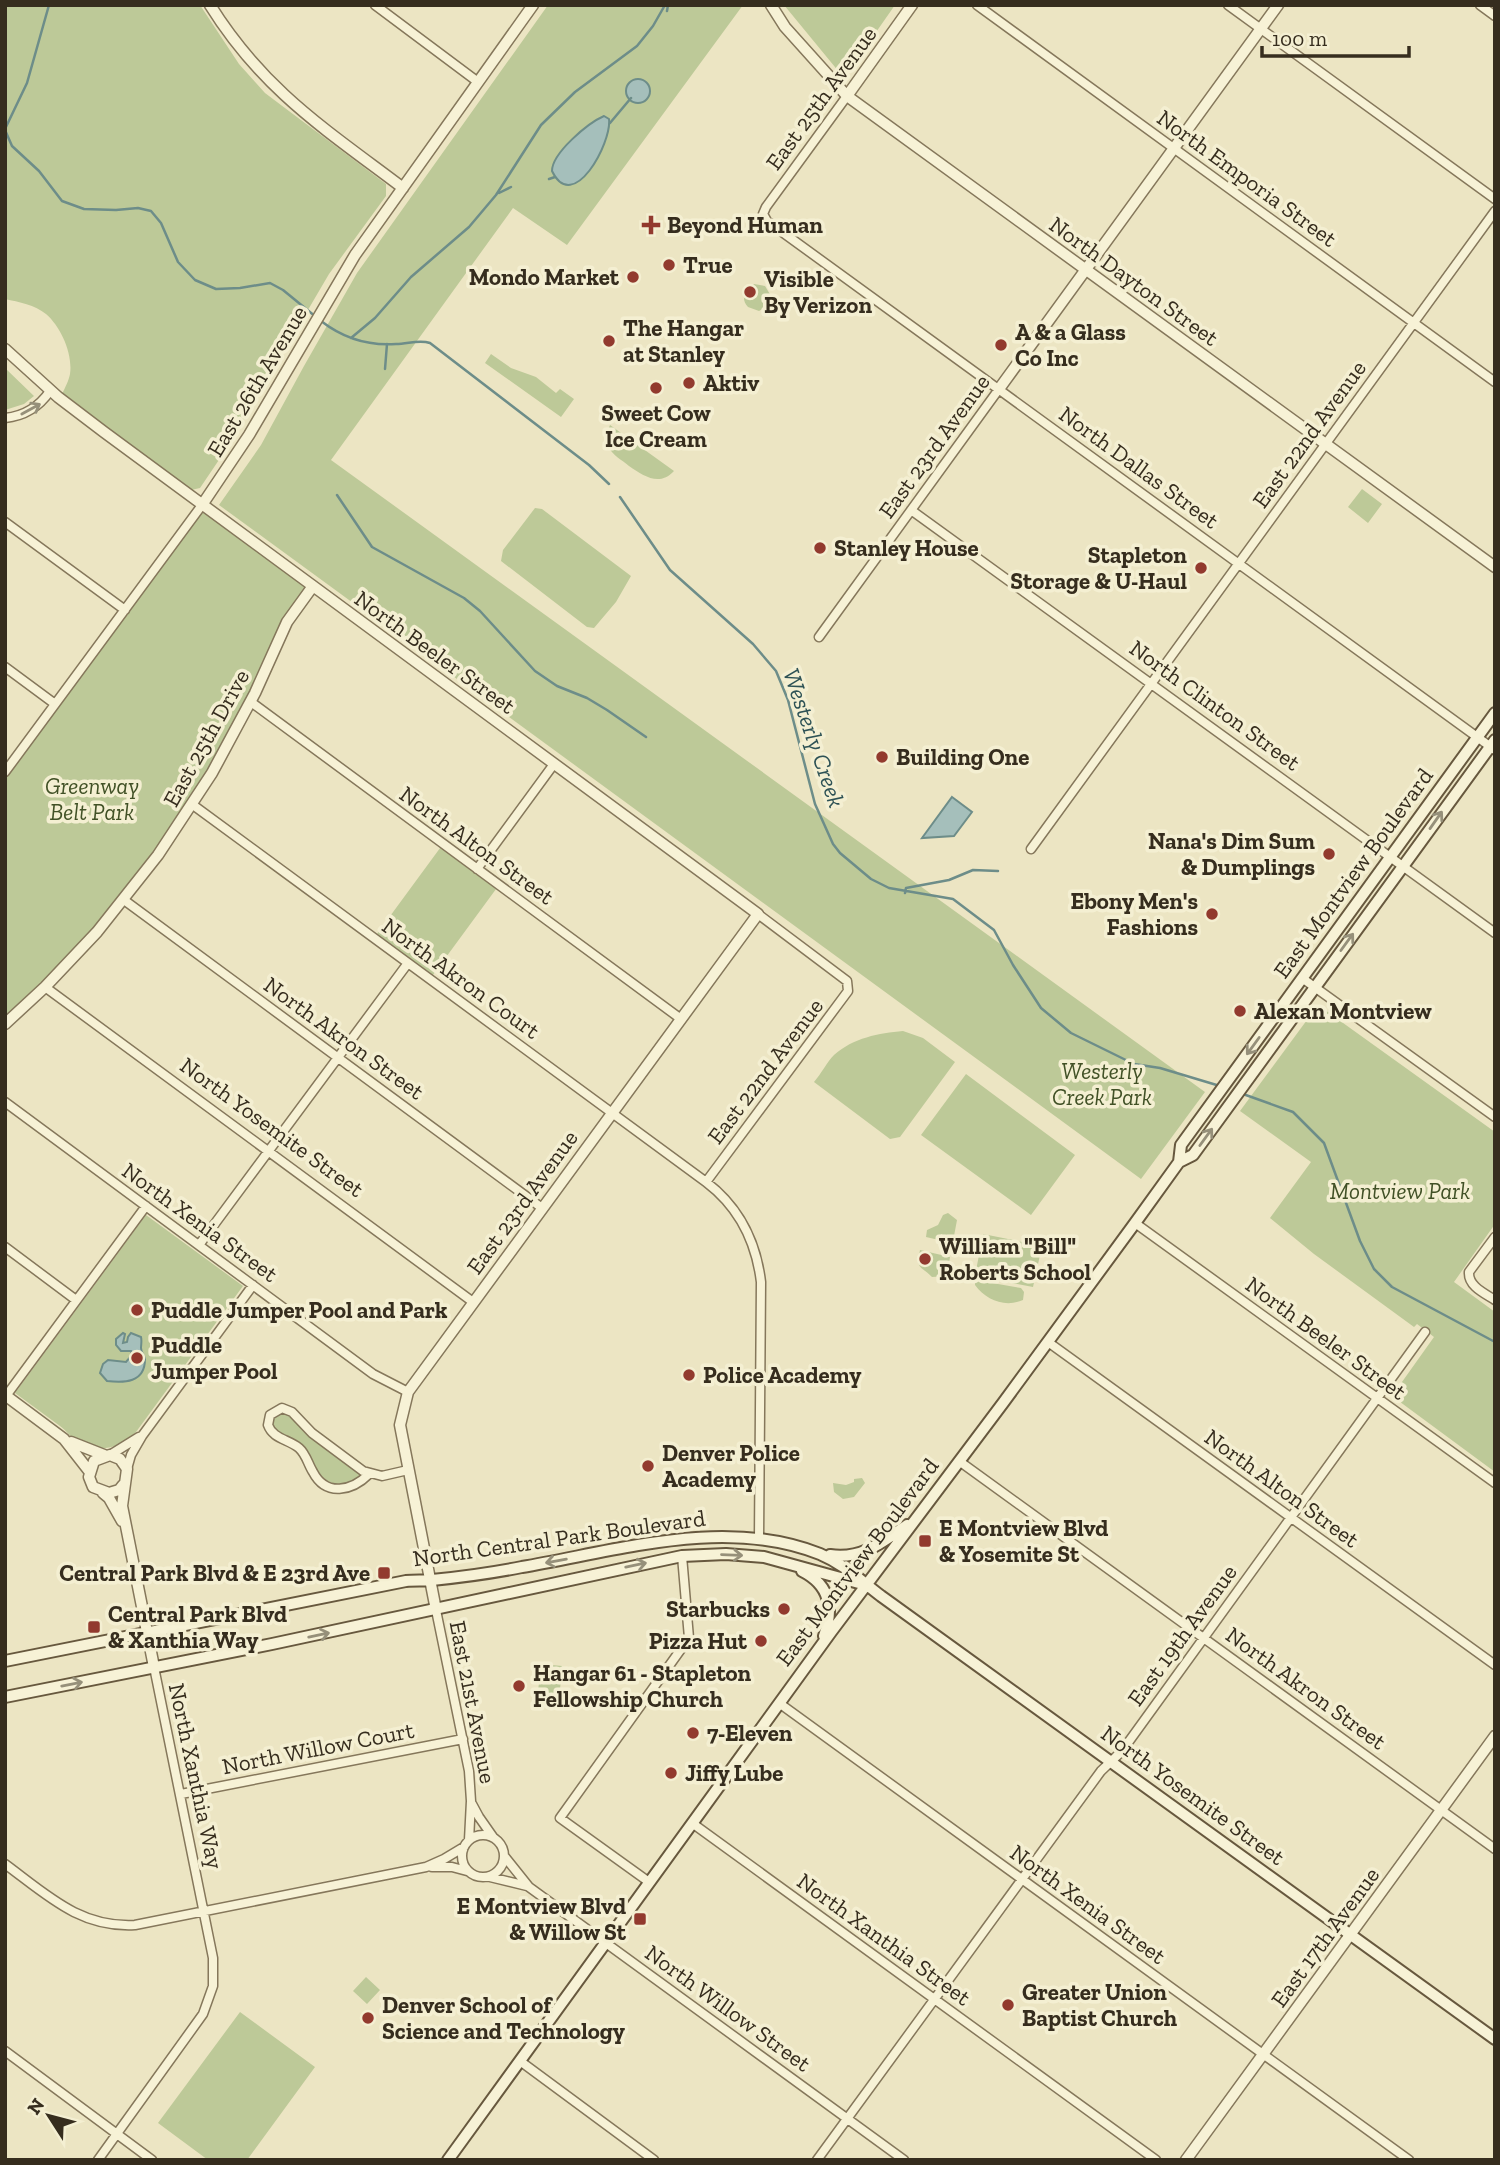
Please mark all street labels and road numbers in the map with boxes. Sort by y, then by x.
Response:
street label: East 25th Avenue [760,21,882,175]
street label: North Emporia Street [1152,103,1343,253]
street label: North Dayton Street [1044,210,1224,352]
street label: East 26th Avenue [201,300,313,462]
street label: East 22nd Avenue [1246,355,1372,513]
street label: East 23rd Avenue [872,368,996,524]
street label: North Dallas Street [1054,400,1225,535]
street label: North Beeler Street [349,584,521,720]
street label: North Clinton Street [1124,634,1306,777]
street label: East 25th Drive [157,664,255,812]
street label: East Montview Boulevard [1267,762,1439,984]
street label: North Alton Street [394,780,560,911]
street label: North Akron Court [377,911,546,1045]
street label: North Akron Street [259,971,430,1106]
street label: East 22nd Avenue [701,993,829,1149]
street label: North Yosemite Street [175,1051,370,1203]
street label: East 23rd Avenue [460,1124,584,1280]
street label: North Xenia Street [117,1156,284,1288]
street label: North Beeler Street [1240,1270,1412,1406]
street label: North Alton Street [1199,1423,1365,1554]
street label: East Montview Boulevard [770,1452,945,1671]
street label: North Central Park Boulevard [411,1504,707,1572]
street label: East 19th Avenue [1121,1559,1243,1711]
street label: East 21st Avenue [443,1618,503,1786]
street label: North Akron Street [1221,1621,1392,1756]
street label: North Xanthia Way [163,1681,229,1872]
street label: North Willow Court [220,1716,417,1780]
street label: North Yosemite Street [1096,1719,1291,1871]
street label: North Xenia Street [1005,1838,1172,1970]
street label: East 17th Avenue [1265,1861,1385,2013]
street label: North Xanthia Street [792,1867,977,2012]
street label: North Willow Street [640,1939,817,2078]

